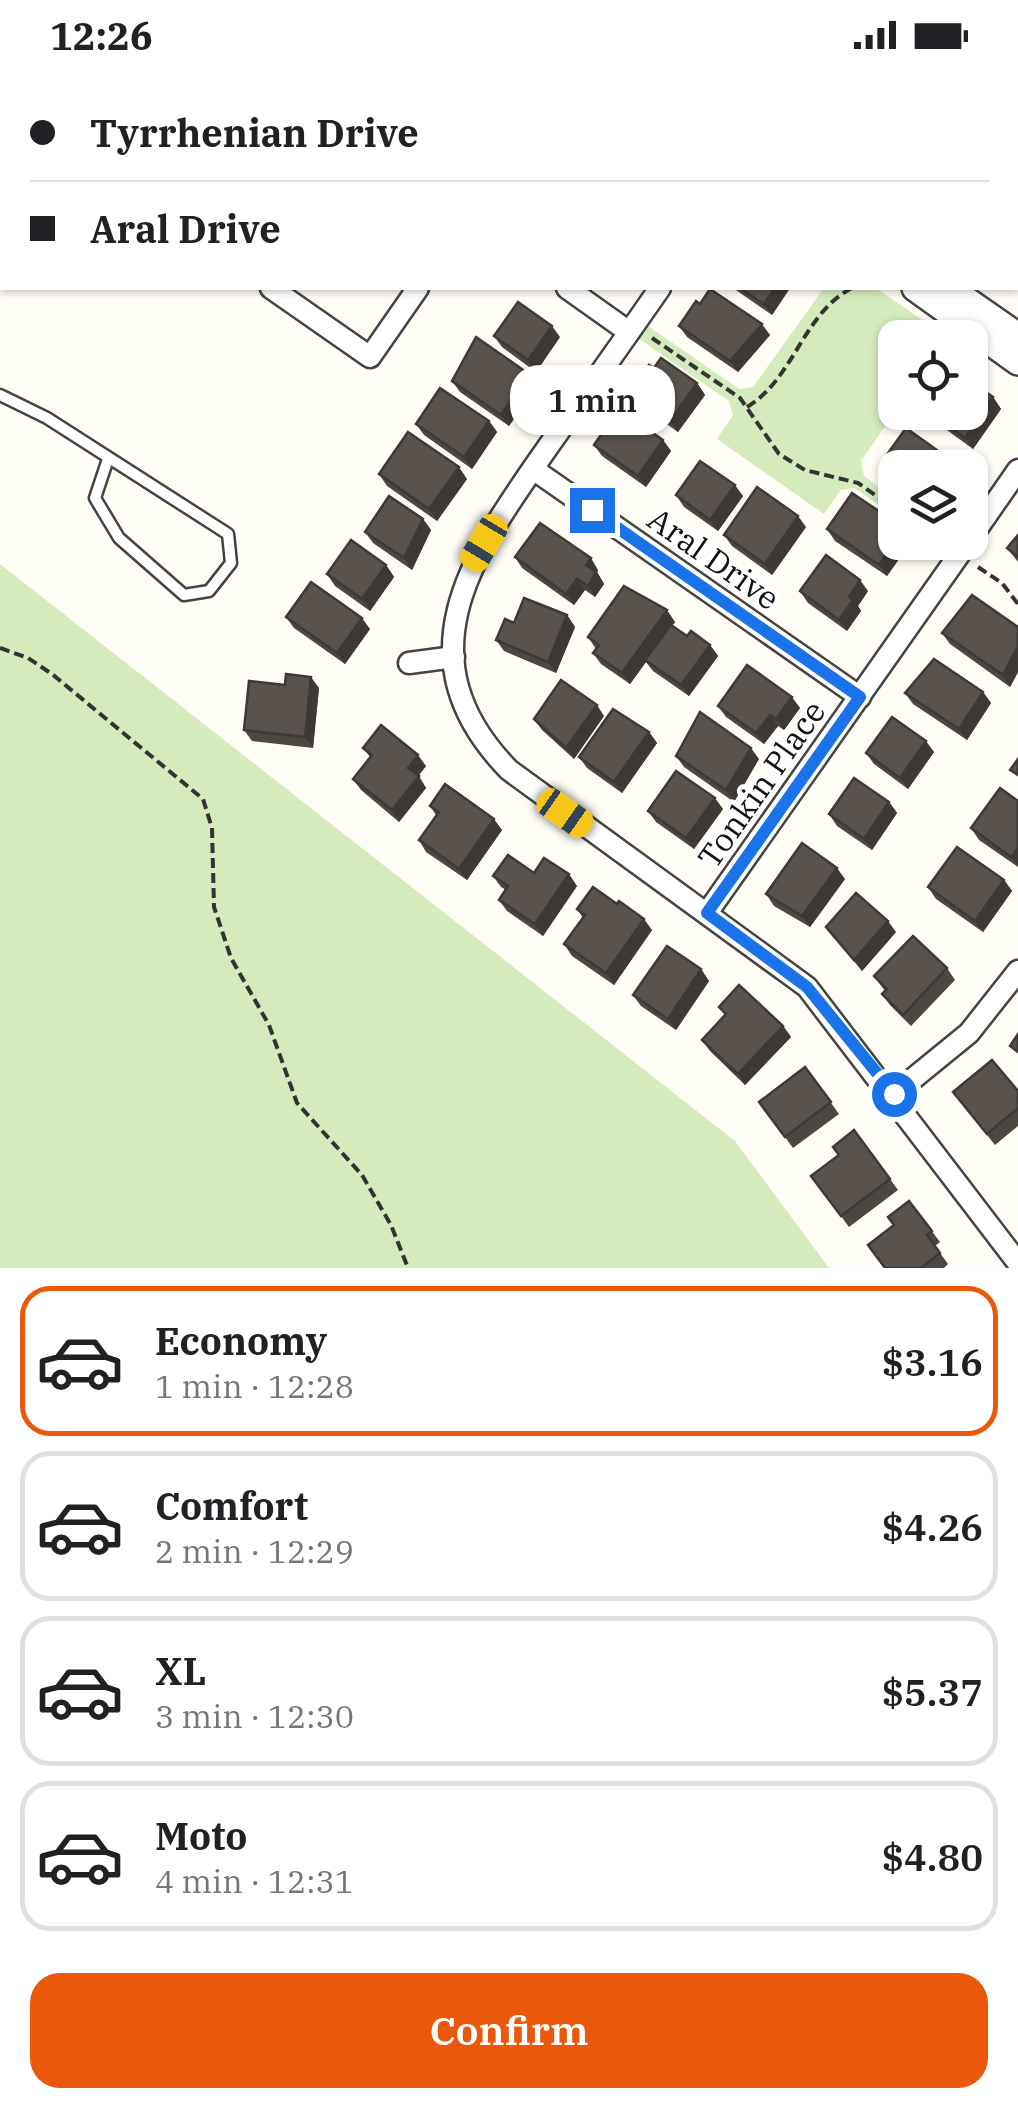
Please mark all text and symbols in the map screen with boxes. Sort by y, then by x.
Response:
text: 12:26 [50,11,153,60]
text: Tyrrhenian Drive [90,108,419,157]
text: Aral Drive [90,204,281,253]
map controls [878,320,988,560]
button: locate [878,320,988,430]
callout: 1 min [510,365,674,435]
text: 1 min [548,379,637,421]
button: layers [878,450,988,560]
route end [570,488,615,533]
street label: Aral Drive [640,497,788,619]
car [456,510,512,576]
street label: Tonkin Place [688,692,834,876]
car [532,784,598,842]
route start [872,1072,917,1117]
icon: car [35,1316,125,1406]
text: Economy [155,1316,327,1365]
text: $3.16 [881,1337,983,1386]
text: 1 min · 12:28 [155,1365,354,1407]
icon: car [35,1481,125,1571]
text: Comfort [155,1481,308,1530]
text: $4.26 [881,1502,983,1551]
text: 2 min · 12:29 [155,1530,354,1572]
icon: car [35,1646,125,1736]
text: XL [155,1646,206,1695]
text: $5.37 [881,1667,983,1716]
text: 3 min · 12:30 [155,1695,354,1737]
icon: car [35,1811,125,1901]
text: Moto [155,1811,247,1860]
text: $4.80 [881,1832,983,1881]
text: 4 min · 12:31 [155,1860,354,1902]
button: Confirm [30,1973,988,2088]

